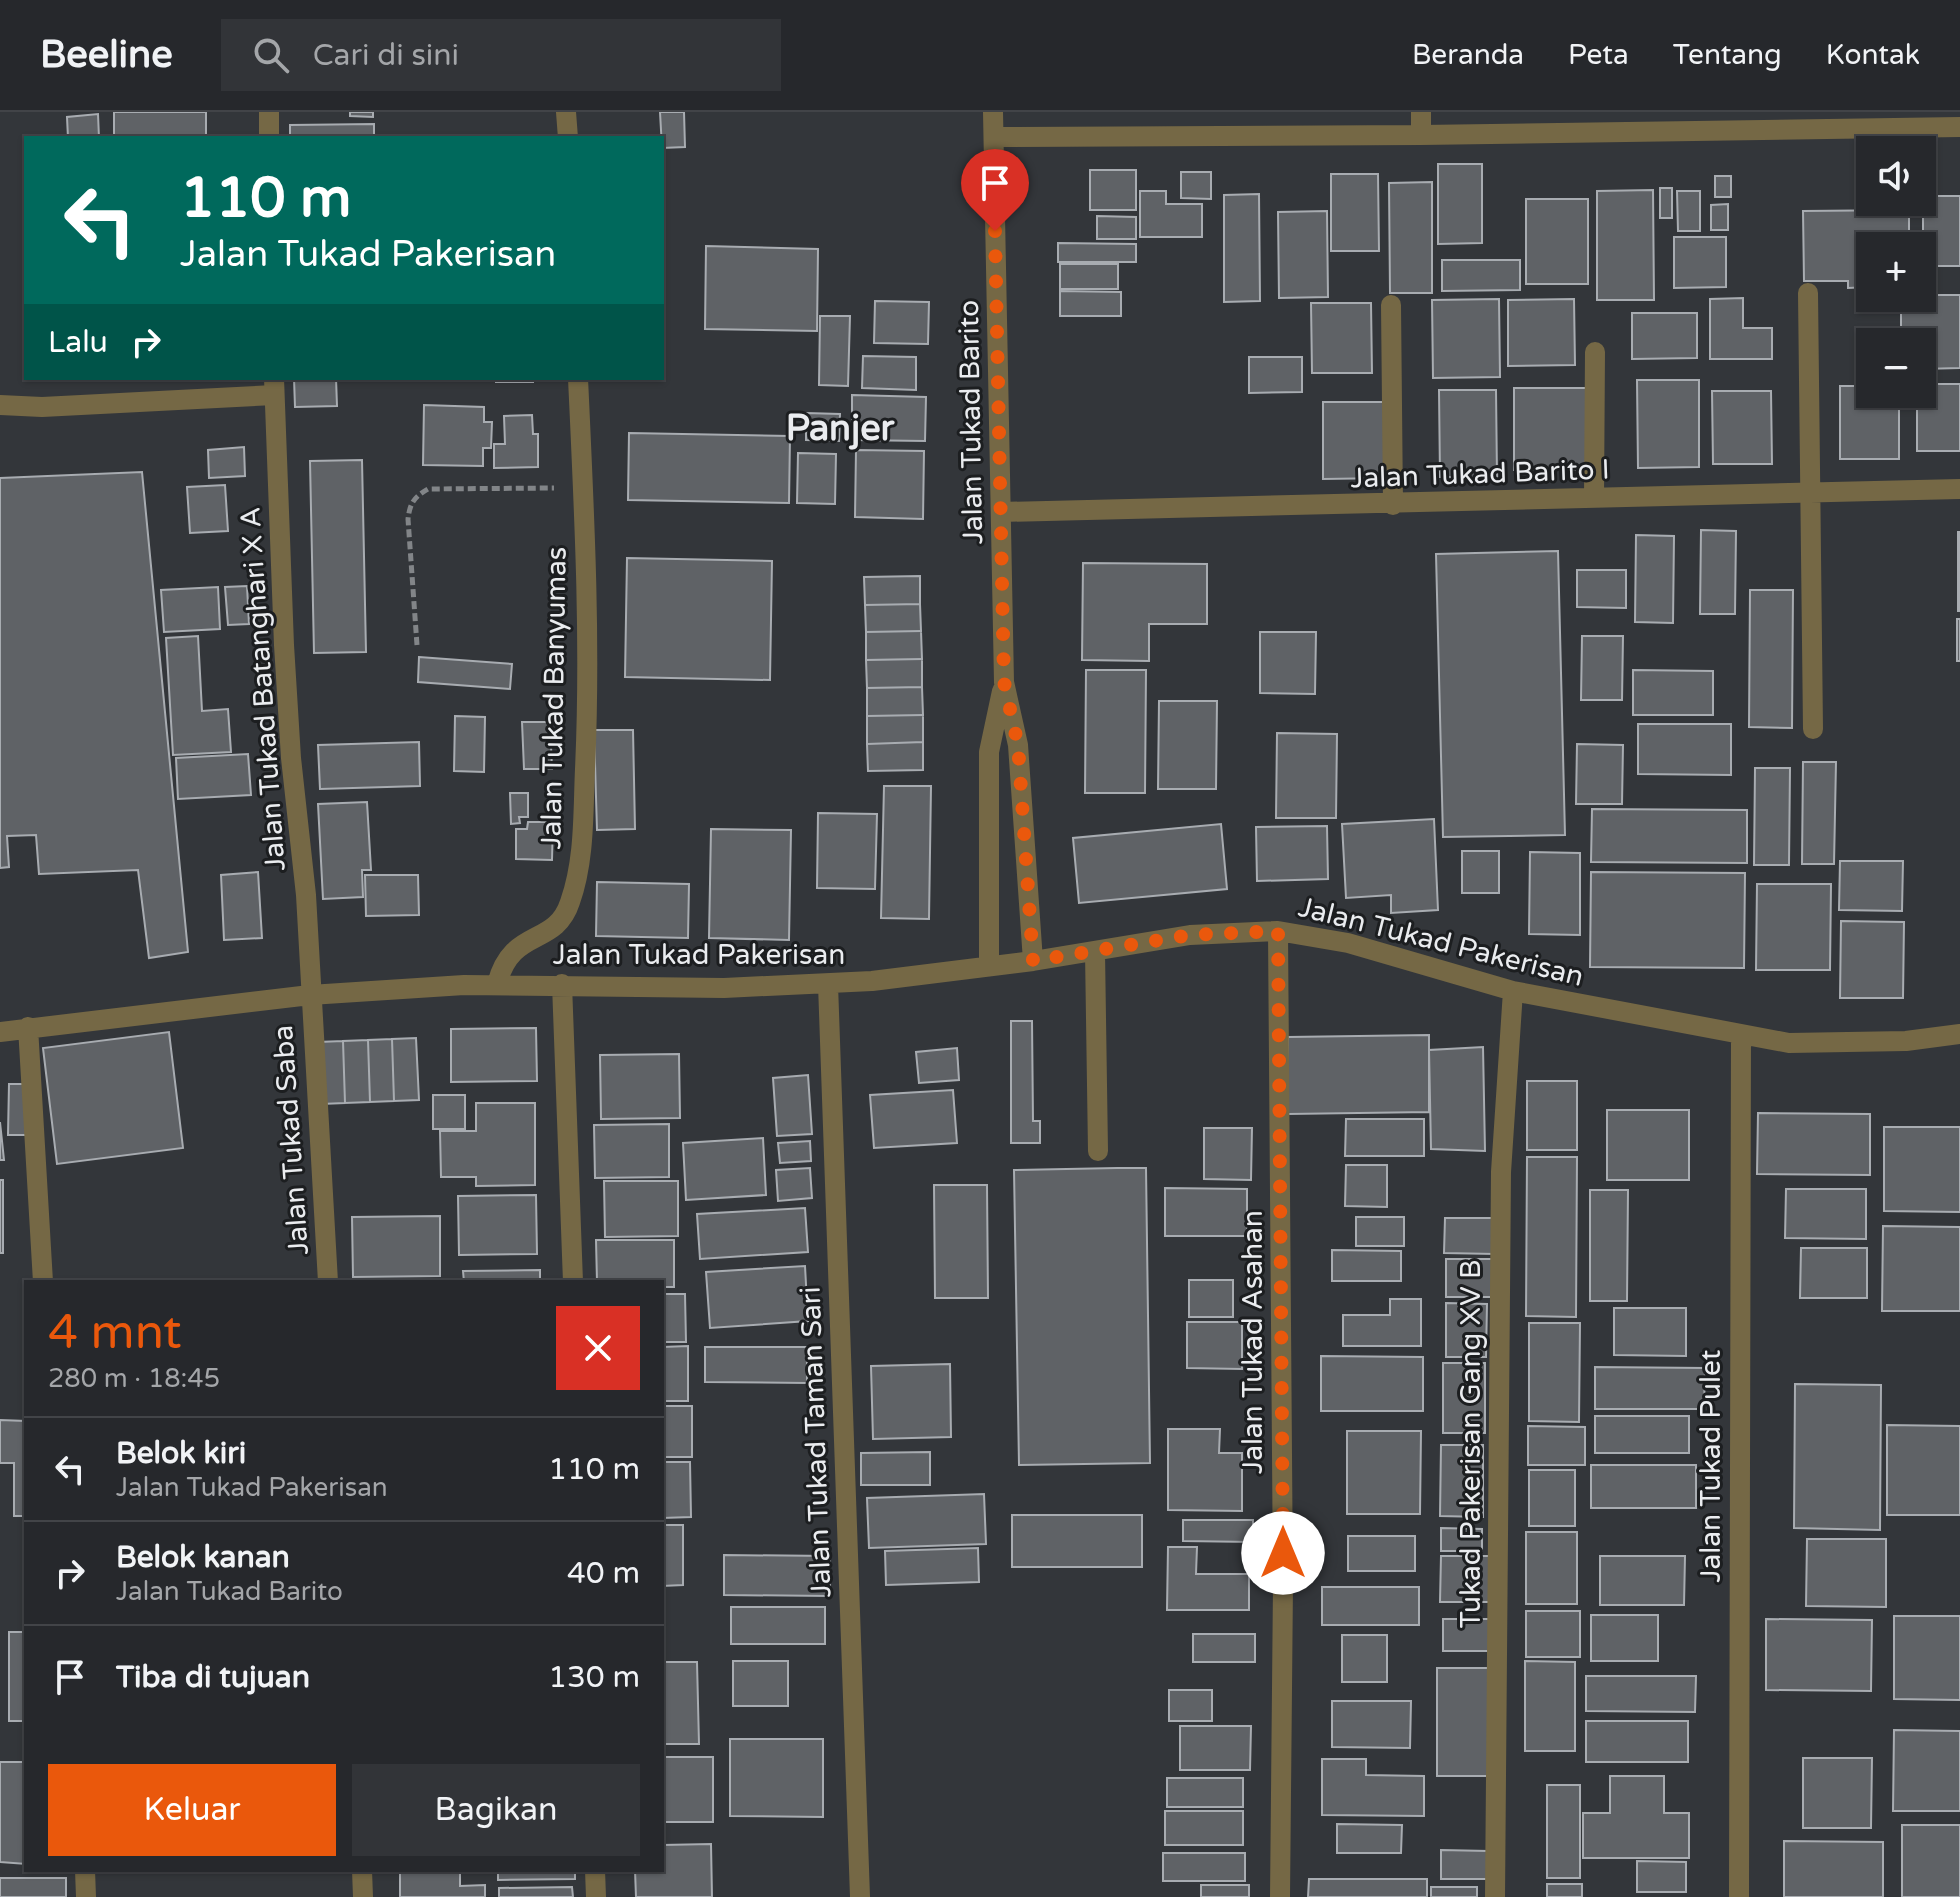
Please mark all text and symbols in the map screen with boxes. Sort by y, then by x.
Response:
search box [221,19,781,91]
text: Beeline [40,32,173,78]
icon: search [249,33,293,77]
text: Cari di sini [313,37,459,74]
text: Beranda [1412,38,1524,72]
text: Peta [1568,38,1629,72]
text: Tentang [1673,38,1782,72]
text: Kontak [1826,38,1920,72]
map controls [1856,136,1936,408]
button: sound [1856,136,1936,216]
pin [961,149,1029,231]
icon: arrive [973,161,1017,205]
text: 110 m [180,165,351,232]
icon: left [48,168,152,272]
button: + [1856,232,1936,312]
text: Jalan Tukad Pakerisan [180,233,556,276]
street label: Jalan Tukad Barito [952,300,990,544]
icon: right [124,320,168,364]
text: Lalu [48,324,108,361]
button: − [1856,328,1936,408]
district label: Panjer [786,407,896,450]
street label: Jalan Tukad Barito I [1350,452,1610,496]
street label: Jalan Tukad Batanghari X A [233,506,293,872]
street label: Jalan Tukad Banyumas [534,546,574,850]
street label: Jalan Tukad Pakerisan [1295,890,1587,994]
street label: Jalan Tukad Pakerisan [553,938,845,972]
street label: Jalan Tukad Saba [266,1024,316,1256]
street label: Jalan Tukad Asahan [1236,1210,1270,1474]
street label: Tukad Pakerisan Gang XV B [1454,1260,1488,1628]
street label: Jalan Tukad Taman Sari [794,1286,838,1598]
text: 4 mnt [48,1304,182,1362]
button: close [556,1306,640,1390]
street label: Jalan Tukad Pulet [1694,1349,1728,1583]
text: 280 m · 18:45 [48,1363,220,1394]
text: Belok kiri [116,1435,246,1472]
icon: left [48,1447,92,1491]
text: 110 m [548,1451,640,1488]
text: Jalan Tukad Pakerisan [116,1472,388,1503]
position arrow [1241,1511,1325,1595]
text: Belok kanan [116,1539,290,1576]
icon: right [48,1551,92,1595]
text: 40 m [567,1555,640,1592]
text: Jalan Tukad Barito [116,1576,343,1607]
icon: arrive [48,1655,92,1699]
text: Tiba di tujuan [116,1659,310,1696]
text: 130 m [548,1659,640,1696]
button: Keluar [48,1764,336,1856]
button: Bagikan [352,1764,640,1856]

